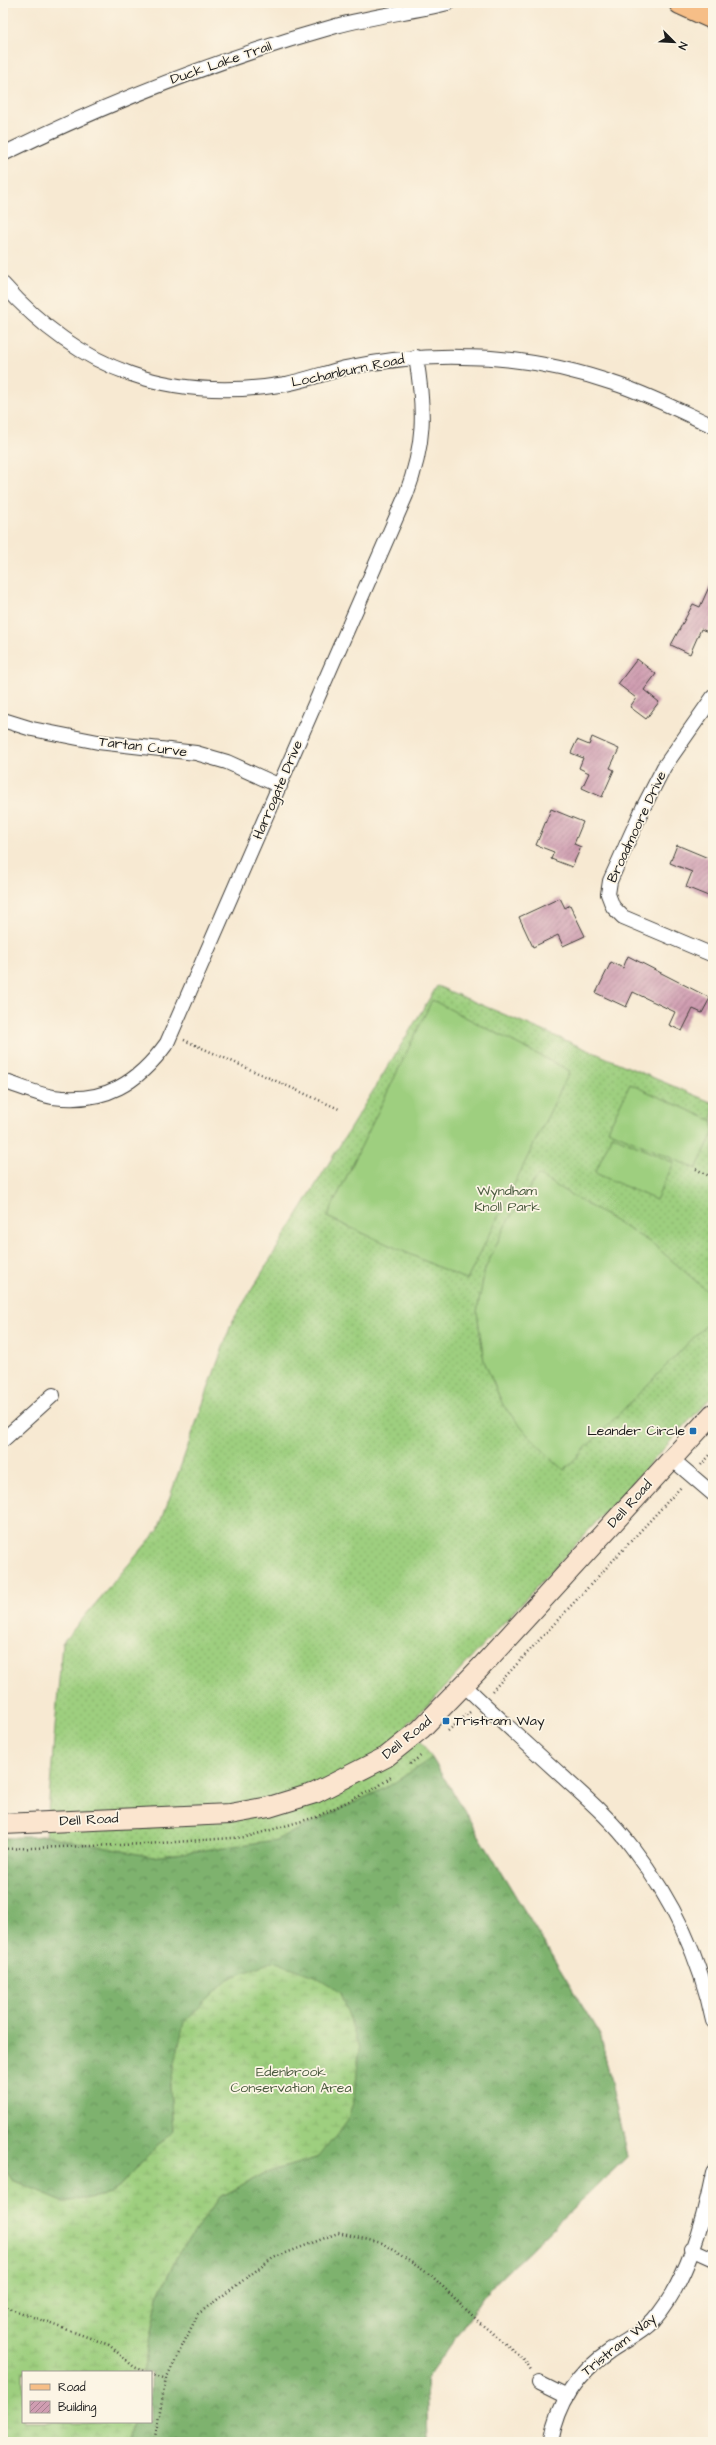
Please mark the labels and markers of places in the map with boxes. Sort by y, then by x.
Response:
place label: Leander Circle [587,1421,685,1441]
marker: Leander Circle [688,1426,698,1436]
place label: Tristram Way [454,1711,545,1731]
marker: Tristram Way [441,1716,451,1726]

